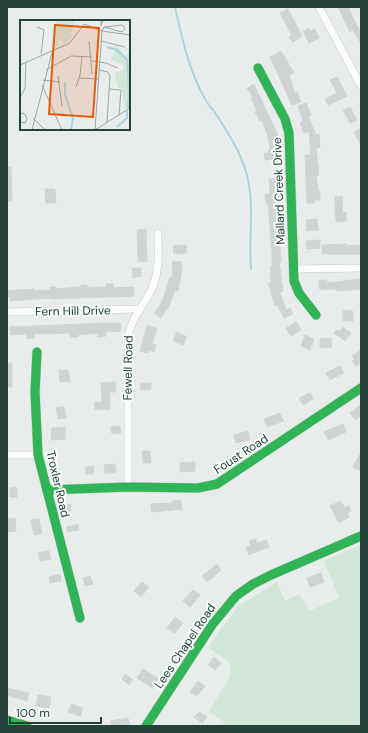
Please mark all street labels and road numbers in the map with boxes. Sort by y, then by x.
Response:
street label: Mallard Creek Drive [269,137,289,245]
street label: Fern Hill Drive [35,302,111,320]
street label: Fewell Road [119,335,137,401]
street label: Foust Road [211,430,271,478]
street label: Troxler Road [43,449,73,519]
street label: Lees Chapel Road [151,600,219,692]

